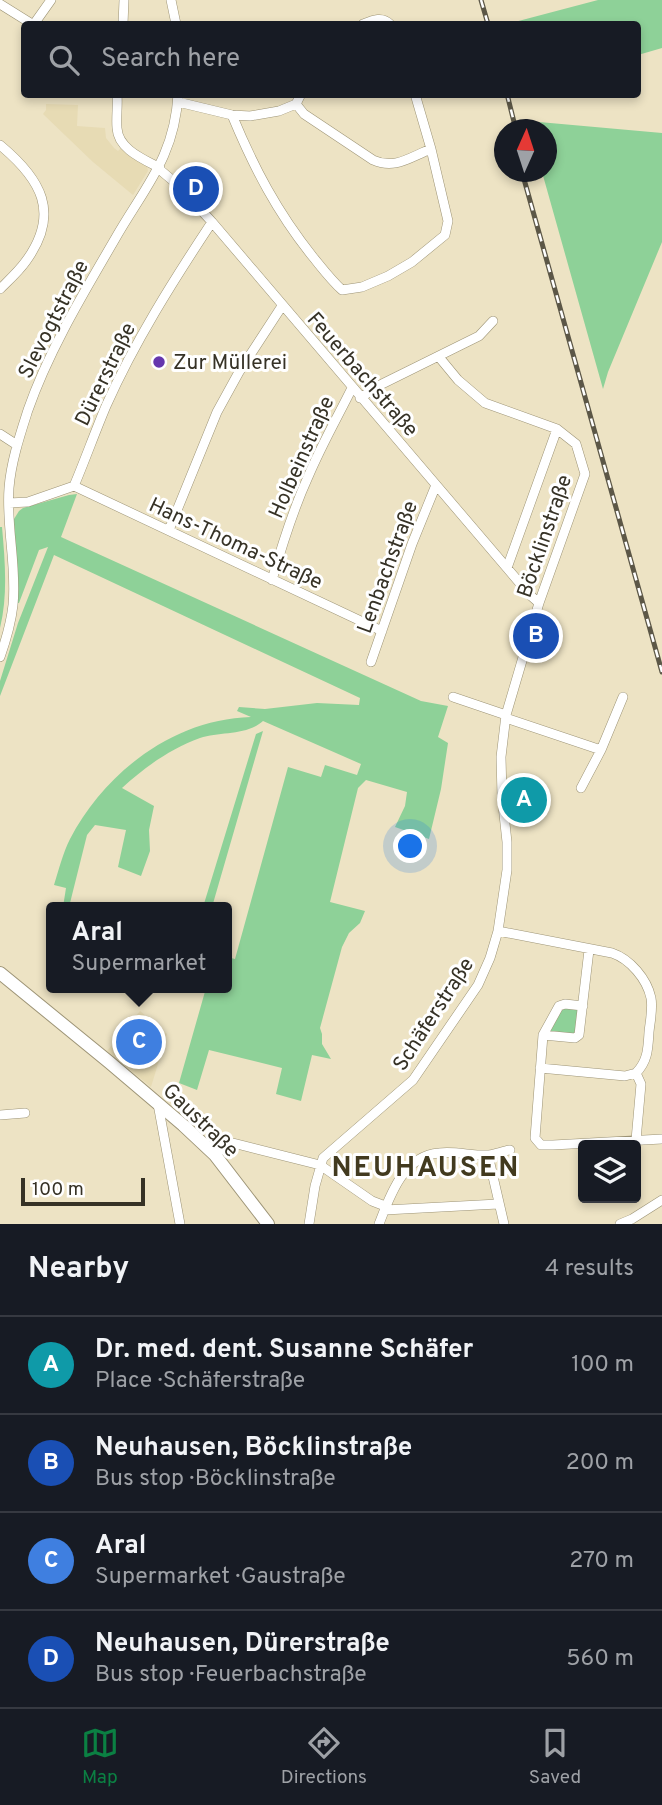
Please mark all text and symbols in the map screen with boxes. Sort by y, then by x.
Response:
search box [21,21,641,98]
icon: search [45,41,83,79]
text: Search here [101,43,240,76]
north arrow [494,119,557,182]
pin: D [173,163,219,215]
street label: Slevogtstraße [13,256,96,384]
street label: Feuerbachstraße [300,307,424,443]
street label: Dürerstraße [70,319,143,431]
place label: Zur Müllerei [173,350,287,377]
marker: Zur Müllerei [151,354,167,370]
street label: Holbeinstraße [263,392,341,523]
street label: Böcklinstraße [512,471,579,602]
street label: Hans-Thoma-Straße [144,492,327,596]
street label: Lenbachstraße [352,497,425,638]
pin: B [513,610,559,662]
pin: A [501,774,547,826]
your location [393,829,427,863]
popup [46,902,232,993]
text: Aral [72,917,123,950]
text: Supermarket [72,950,206,979]
street label: Schäferstraße [388,953,481,1077]
pin: C [116,1016,162,1068]
street label: Gaustraße [156,1078,244,1164]
map controls [578,1140,641,1203]
button: layers [578,1140,641,1203]
district label: NEUHAUSEN [332,1151,520,1187]
scale bar [21,1175,145,1207]
text: 100 m [32,1178,84,1202]
text: Nearby [28,1251,129,1288]
text: 4 results [545,1255,634,1284]
text: Dr. med. dent. Susanne Schäfer [95,1334,473,1367]
text: A [43,1351,59,1380]
text: 100 m [571,1351,634,1380]
text: Place · Schäferstraße [95,1367,305,1396]
text: Neuhausen, Böcklinstraße [95,1432,412,1465]
text: B [43,1449,59,1478]
text: 200 m [566,1449,634,1478]
text: Bus stop · Böcklinstraße [95,1465,336,1494]
text: Aral [95,1530,146,1563]
text: C [44,1547,58,1576]
text: 270 m [569,1547,634,1576]
text: Supermarket · Gaustraße [95,1563,346,1592]
text: Neuhausen, Dürerstraße [95,1628,390,1661]
text: D [43,1645,59,1674]
text: 560 m [566,1645,634,1674]
text: Bus stop · Feuerbachstraße [95,1661,367,1690]
tab: Map [81,1724,119,1790]
tab: Directions [281,1724,367,1790]
tab: Saved [529,1724,581,1790]

